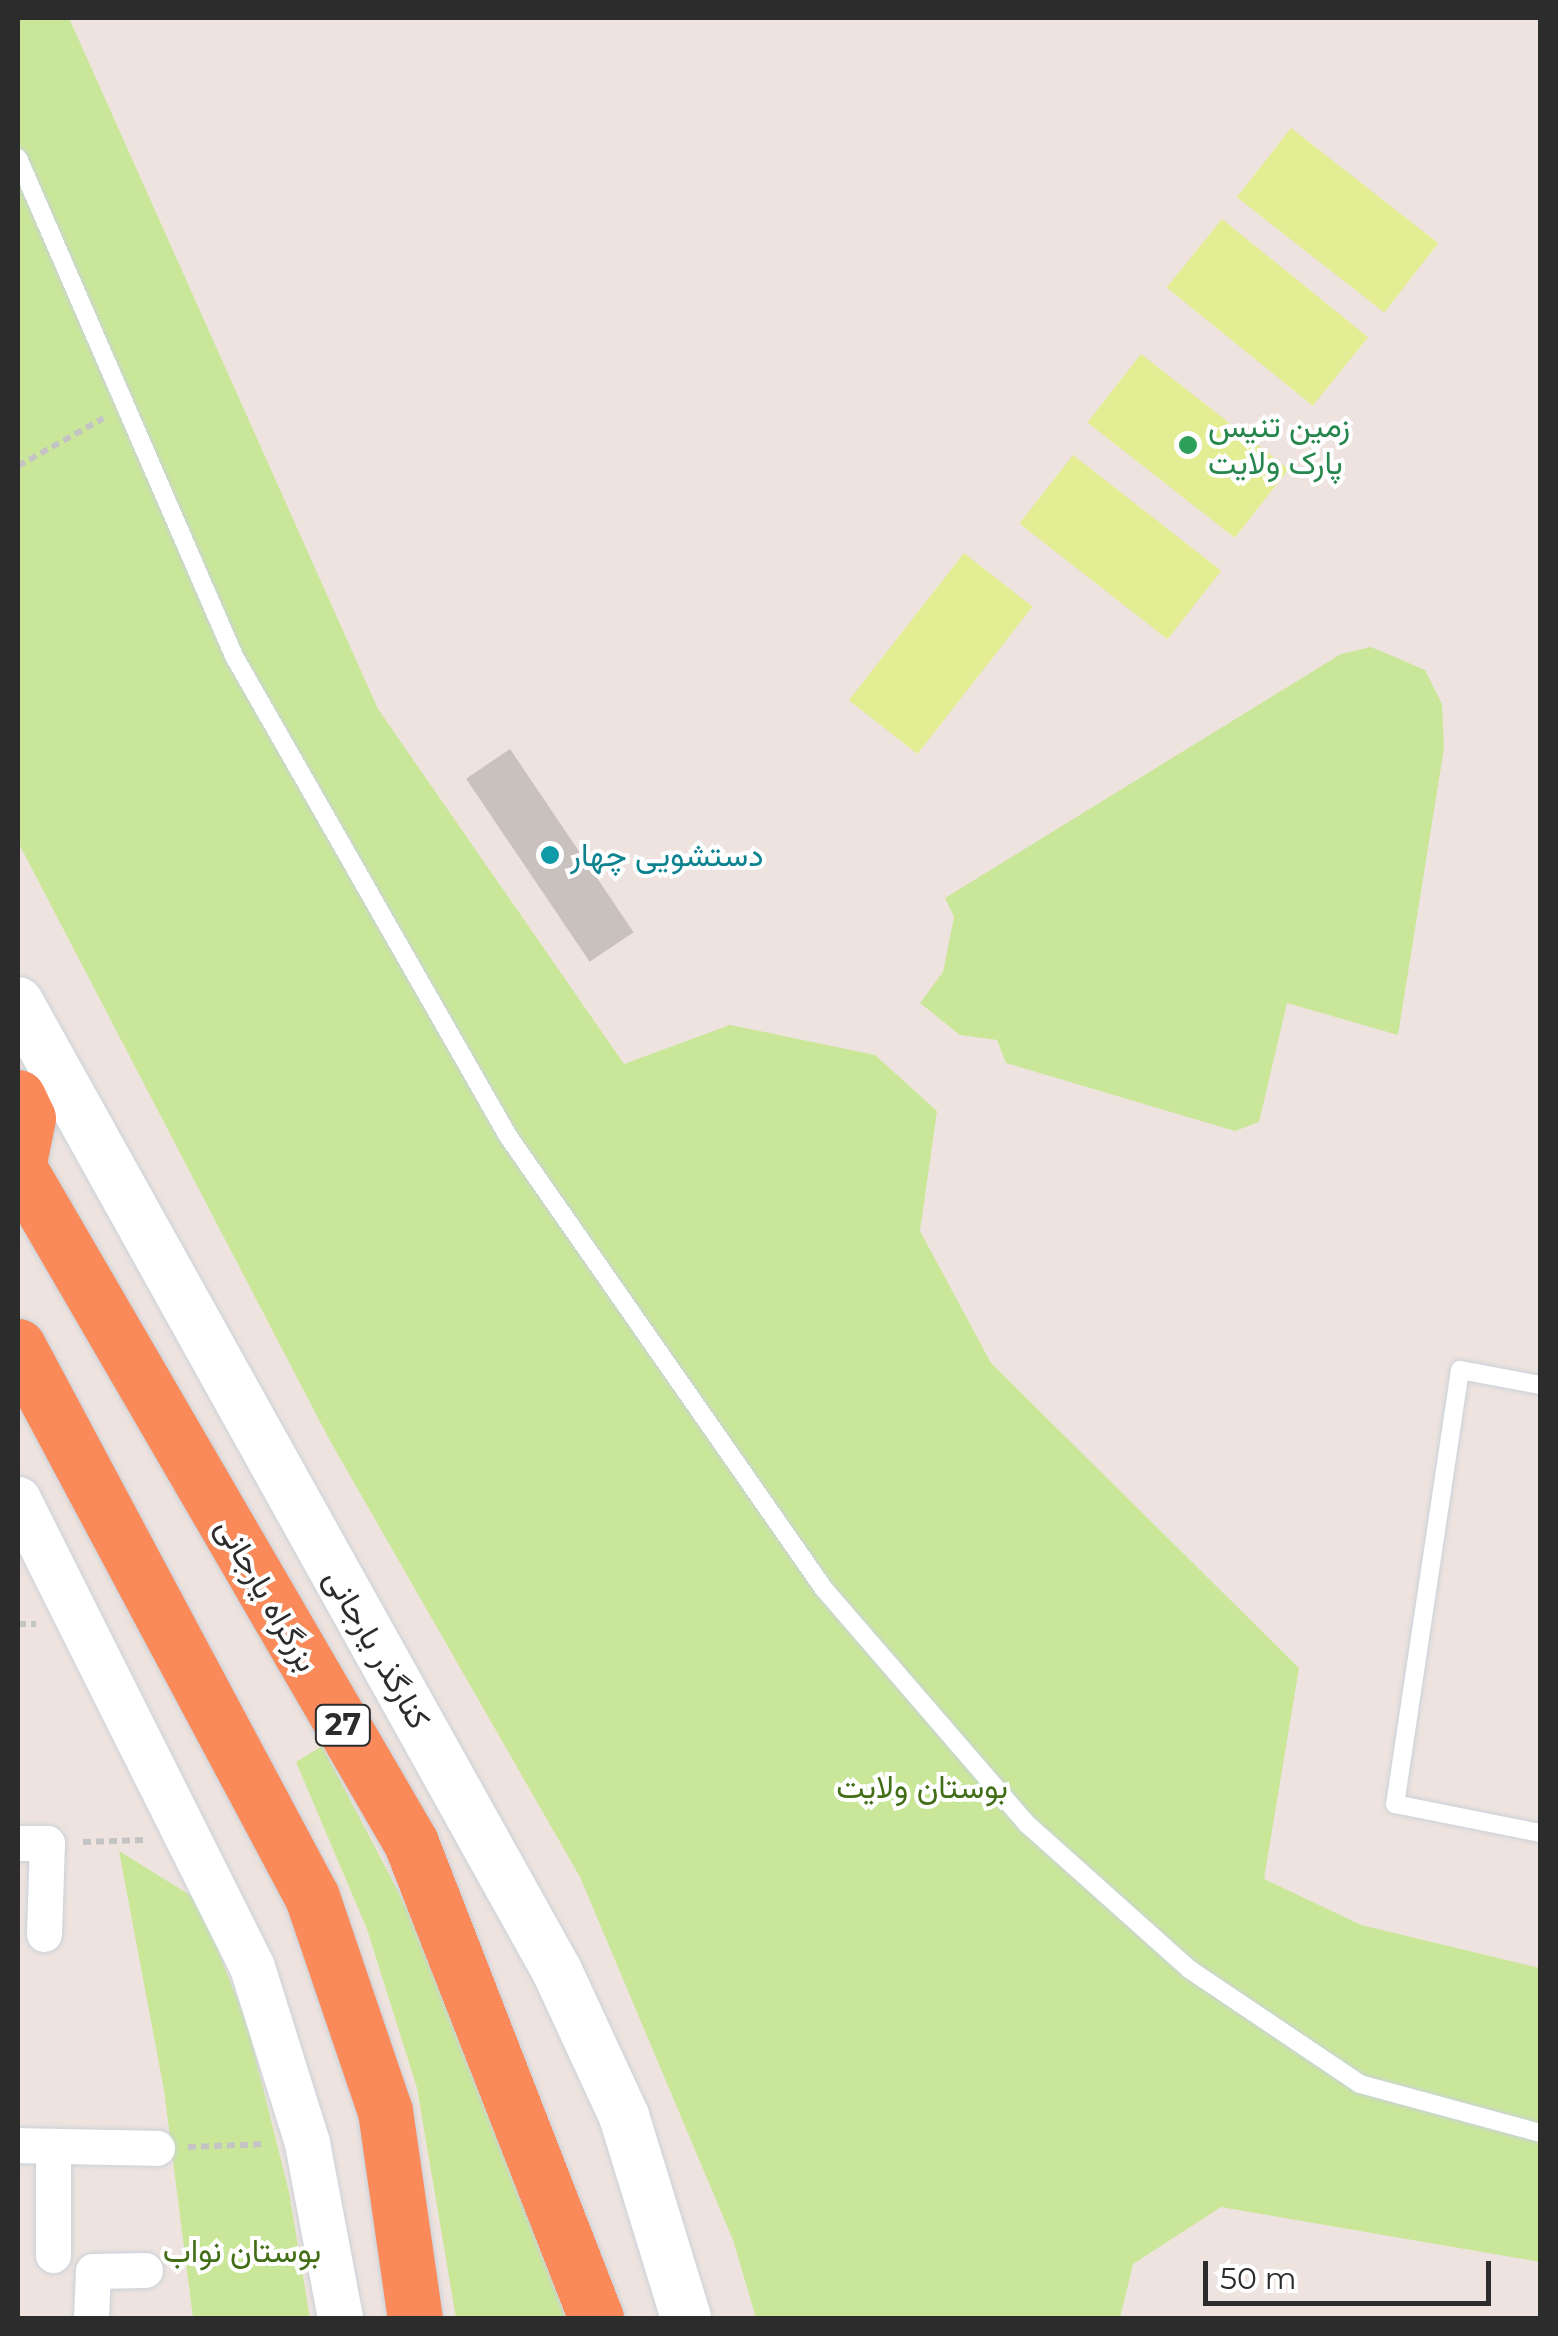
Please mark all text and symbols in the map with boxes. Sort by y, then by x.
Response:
place label: زمین تنیس پارک ولایت [1208,408,1350,483]
marker: زمین تنیس پارک ولایت [1177,434,1199,456]
place label: دستشویی چهار [570,836,763,874]
marker: دستشویی چهار [539,844,561,866]
street label: بزرگراه یارجانی [208,1511,326,1679]
street label: کنارگذر یارجانی [316,1562,438,1736]
road number: 27 [313,1700,373,1750]
park label: بوستان ولایت [836,1768,1008,1806]
park label: بوستان نواب [163,2232,321,2270]
scale bar [1208,2241,1496,2303]
text: 50 m [1220,2260,1297,2297]

